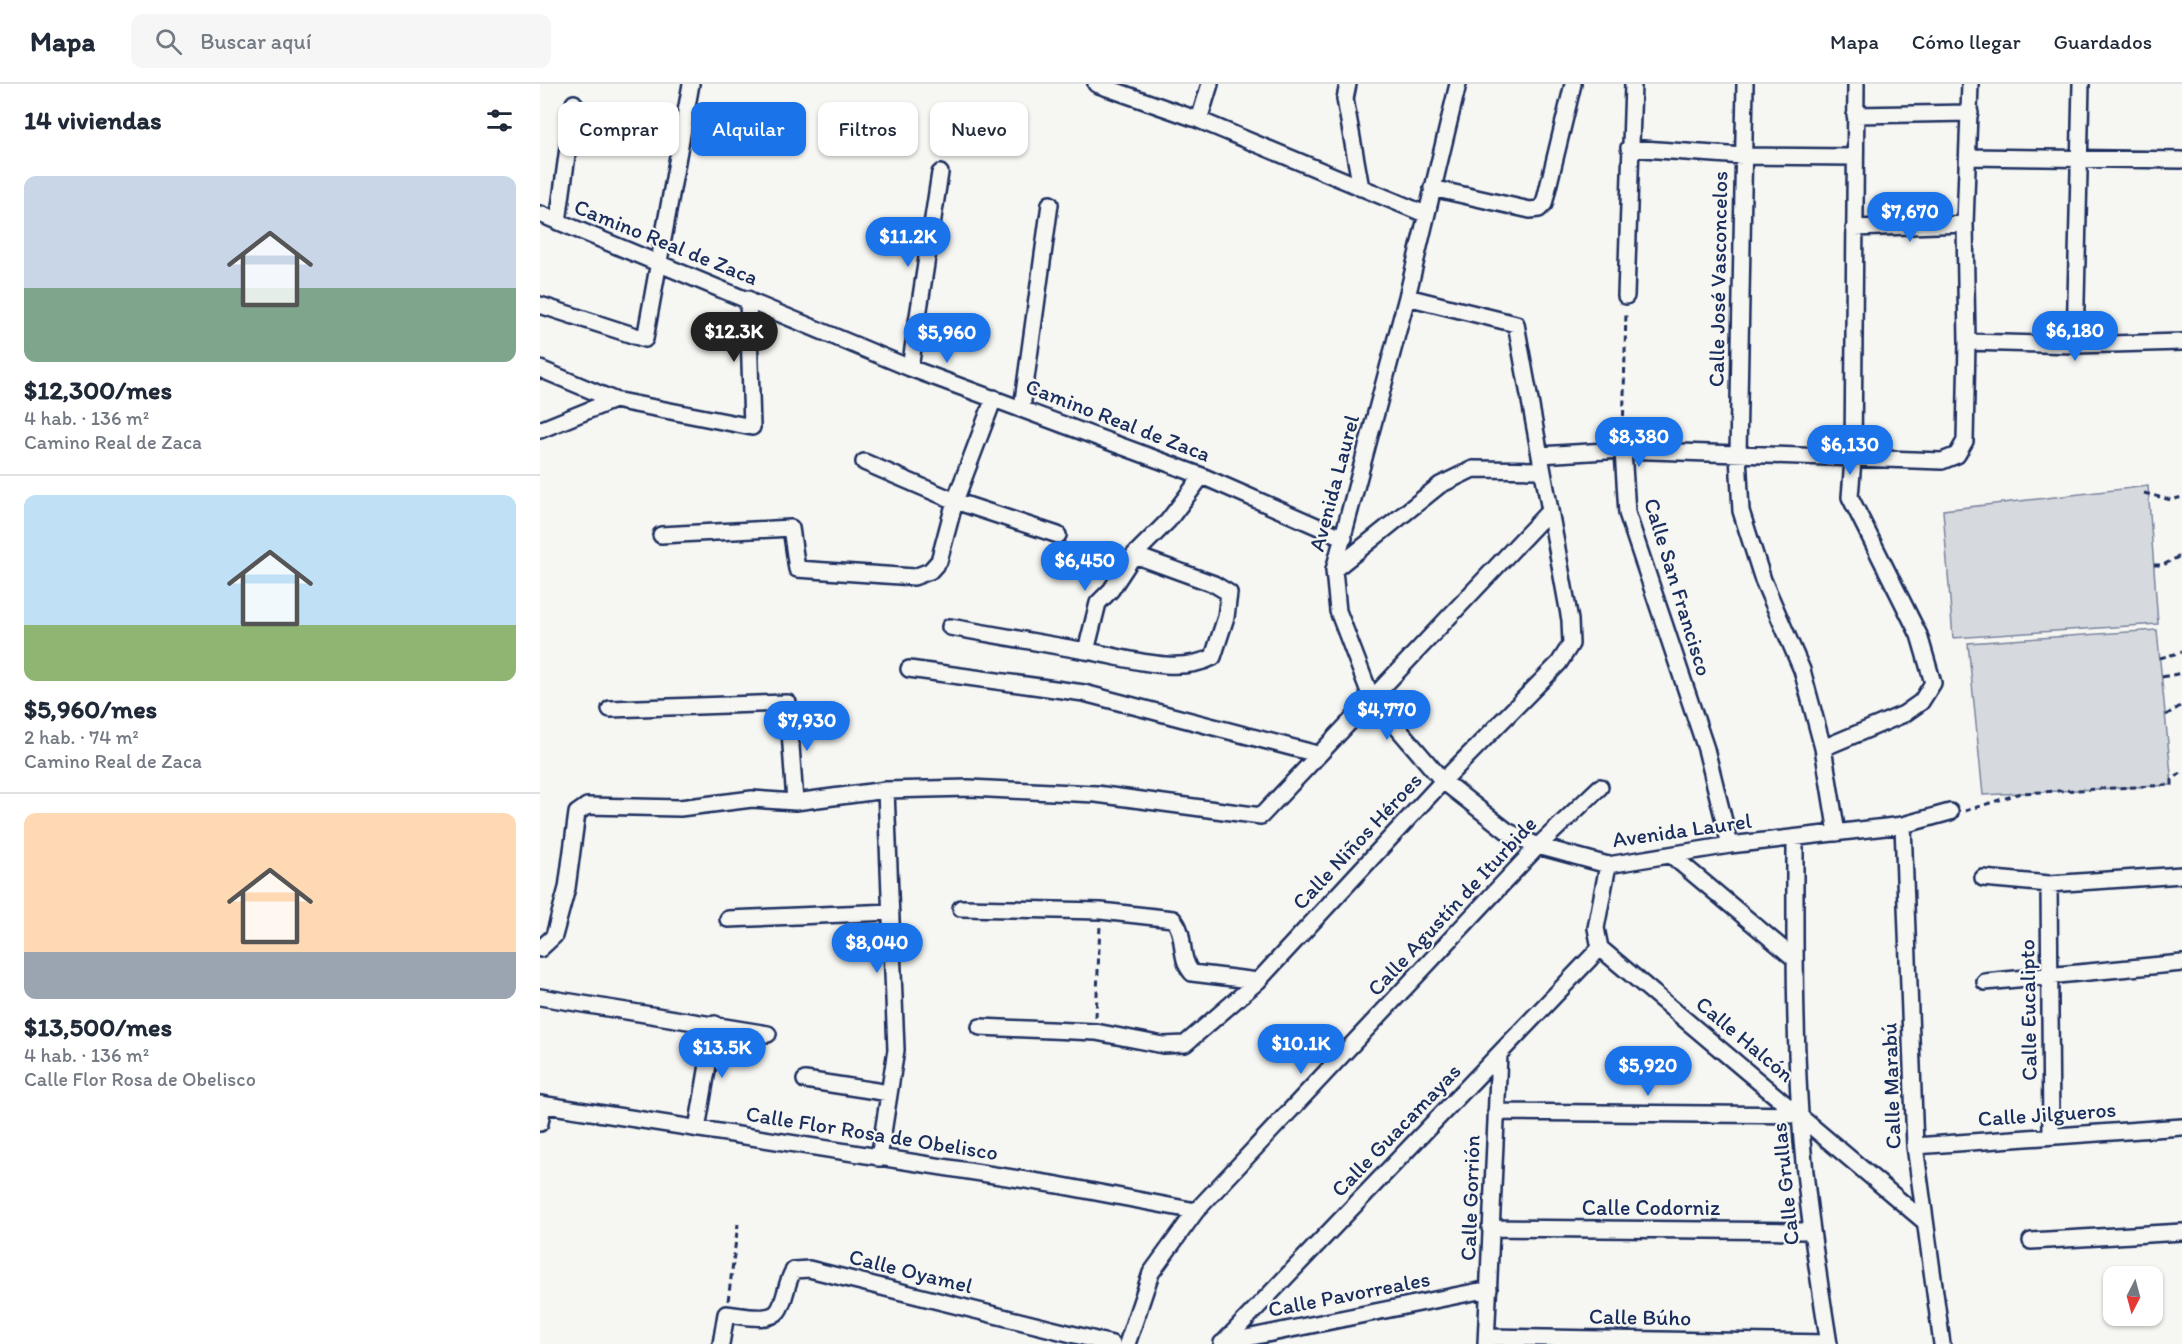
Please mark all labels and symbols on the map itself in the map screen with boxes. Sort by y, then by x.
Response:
street label: Calle José Vasconcelos [1703,171,1733,387]
pin: $7,670 [1861,192,1959,243]
street label: Camino Real de Zaca [570,193,762,291]
pin: $11.2K [859,217,957,268]
pin: $6,180 [2026,311,2124,362]
pin: $12.3K [685,312,783,363]
pin: $5,960 [898,313,996,364]
street label: Camino Real de Zaca [1022,372,1214,468]
street label: Avenida Laurel [1303,412,1365,554]
pin: $8,380 [1590,417,1688,468]
pin: $6,130 [1801,425,1899,476]
street label: Calle San Francisco [1638,495,1718,679]
pin: $6,450 [1036,541,1134,592]
pin: $4,770 [1338,690,1436,741]
pin: $7,930 [758,701,856,752]
street label: Calle Niños Héroes [1286,767,1428,915]
street label: Avenida Laurel [1611,807,1753,853]
street label: Calle Agustín de Iturbide [1362,810,1542,1002]
pin: $8,040 [828,923,926,974]
street label: Calle Eucalipto [2013,939,2043,1081]
street label: Calle Halcón [1690,990,1800,1088]
street label: Calle Marabú [1875,1022,1907,1150]
pin: $10.1K [1252,1024,1350,1075]
pin: $13.5K [673,1028,771,1079]
pin: $5,920 [1599,1046,1697,1097]
street label: Calle Guacamayas [1325,1058,1467,1202]
street label: Calle Jilgueros [1977,1096,2117,1132]
street label: Calle Flor Rosa de Obelisco [744,1100,1000,1166]
street label: Calle Grullas [1765,1121,1805,1247]
street label: Calle Gorrión [1454,1134,1486,1261]
street label: Calle Codorniz [1582,1194,1720,1221]
street label: Calle Oyamel [846,1243,976,1299]
street label: Calle Pavorreales [1266,1265,1432,1323]
north arrow [2103,1266,2163,1326]
street label: Calle Búho [1589,1303,1691,1331]

